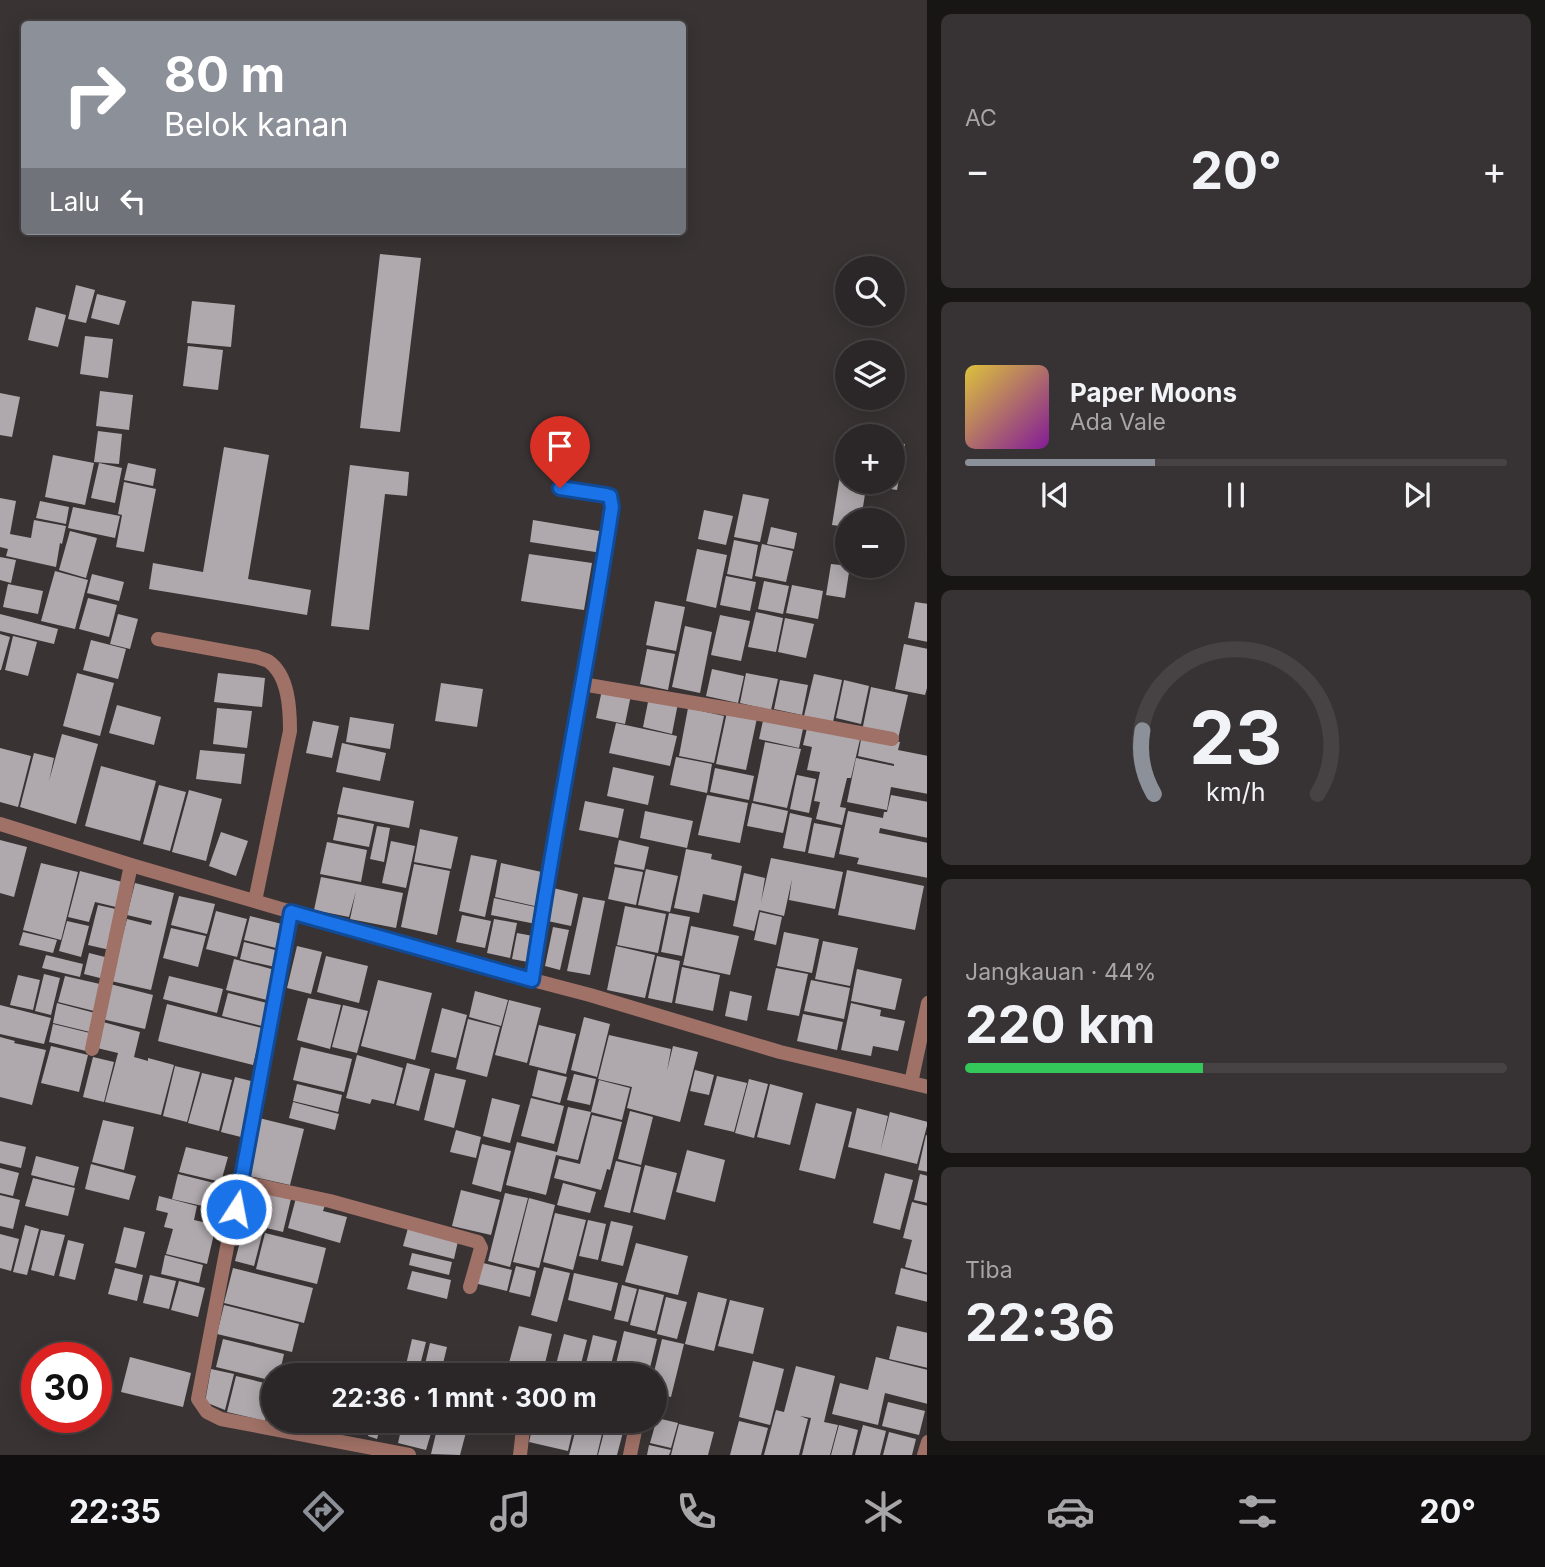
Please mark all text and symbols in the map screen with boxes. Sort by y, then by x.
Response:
text: 80 m [164,45,285,104]
icon: right [49,49,140,140]
text: AC [965,104,997,132]
text: Belok kanan [164,105,348,144]
text: 20° [1190,139,1282,202]
text: − [965,147,990,193]
text: + [1482,147,1507,193]
icon: left [114,182,152,220]
text: Lalu [49,186,100,217]
map controls [835,256,905,578]
button: search [835,256,905,326]
button: layers [835,340,905,410]
text: Paper Moons [1070,377,1237,408]
text: Ada Vale [1070,408,1166,436]
pin [530,416,590,488]
button: + [835,424,905,494]
icon: arrive [541,427,579,465]
icon: previous [1036,476,1074,514]
icon: pause [1217,476,1255,514]
icon: next [1398,476,1436,514]
button: − [835,508,905,578]
text: 23 [1190,693,1282,782]
text: km/h [1206,776,1266,806]
text: Jangkauan · 44% [965,958,1156,986]
text: 220 km [965,993,1156,1056]
position arrow [199,1172,273,1246]
text: Tiba [965,1256,1013,1284]
text: 22:36 [965,1291,1115,1354]
speed limit sign: 30 [21,1342,112,1433]
text: 22:36 · 1 mnt · 300 m [331,1382,597,1413]
icon: directions [299,1487,348,1536]
icon: music [486,1487,535,1536]
icon: phone [672,1487,721,1536]
icon: climate [859,1487,908,1536]
icon: car [1046,1487,1095,1536]
icon: filters [1233,1487,1282,1536]
text: 22:35 [69,1492,161,1531]
text: 20° [1420,1492,1476,1531]

